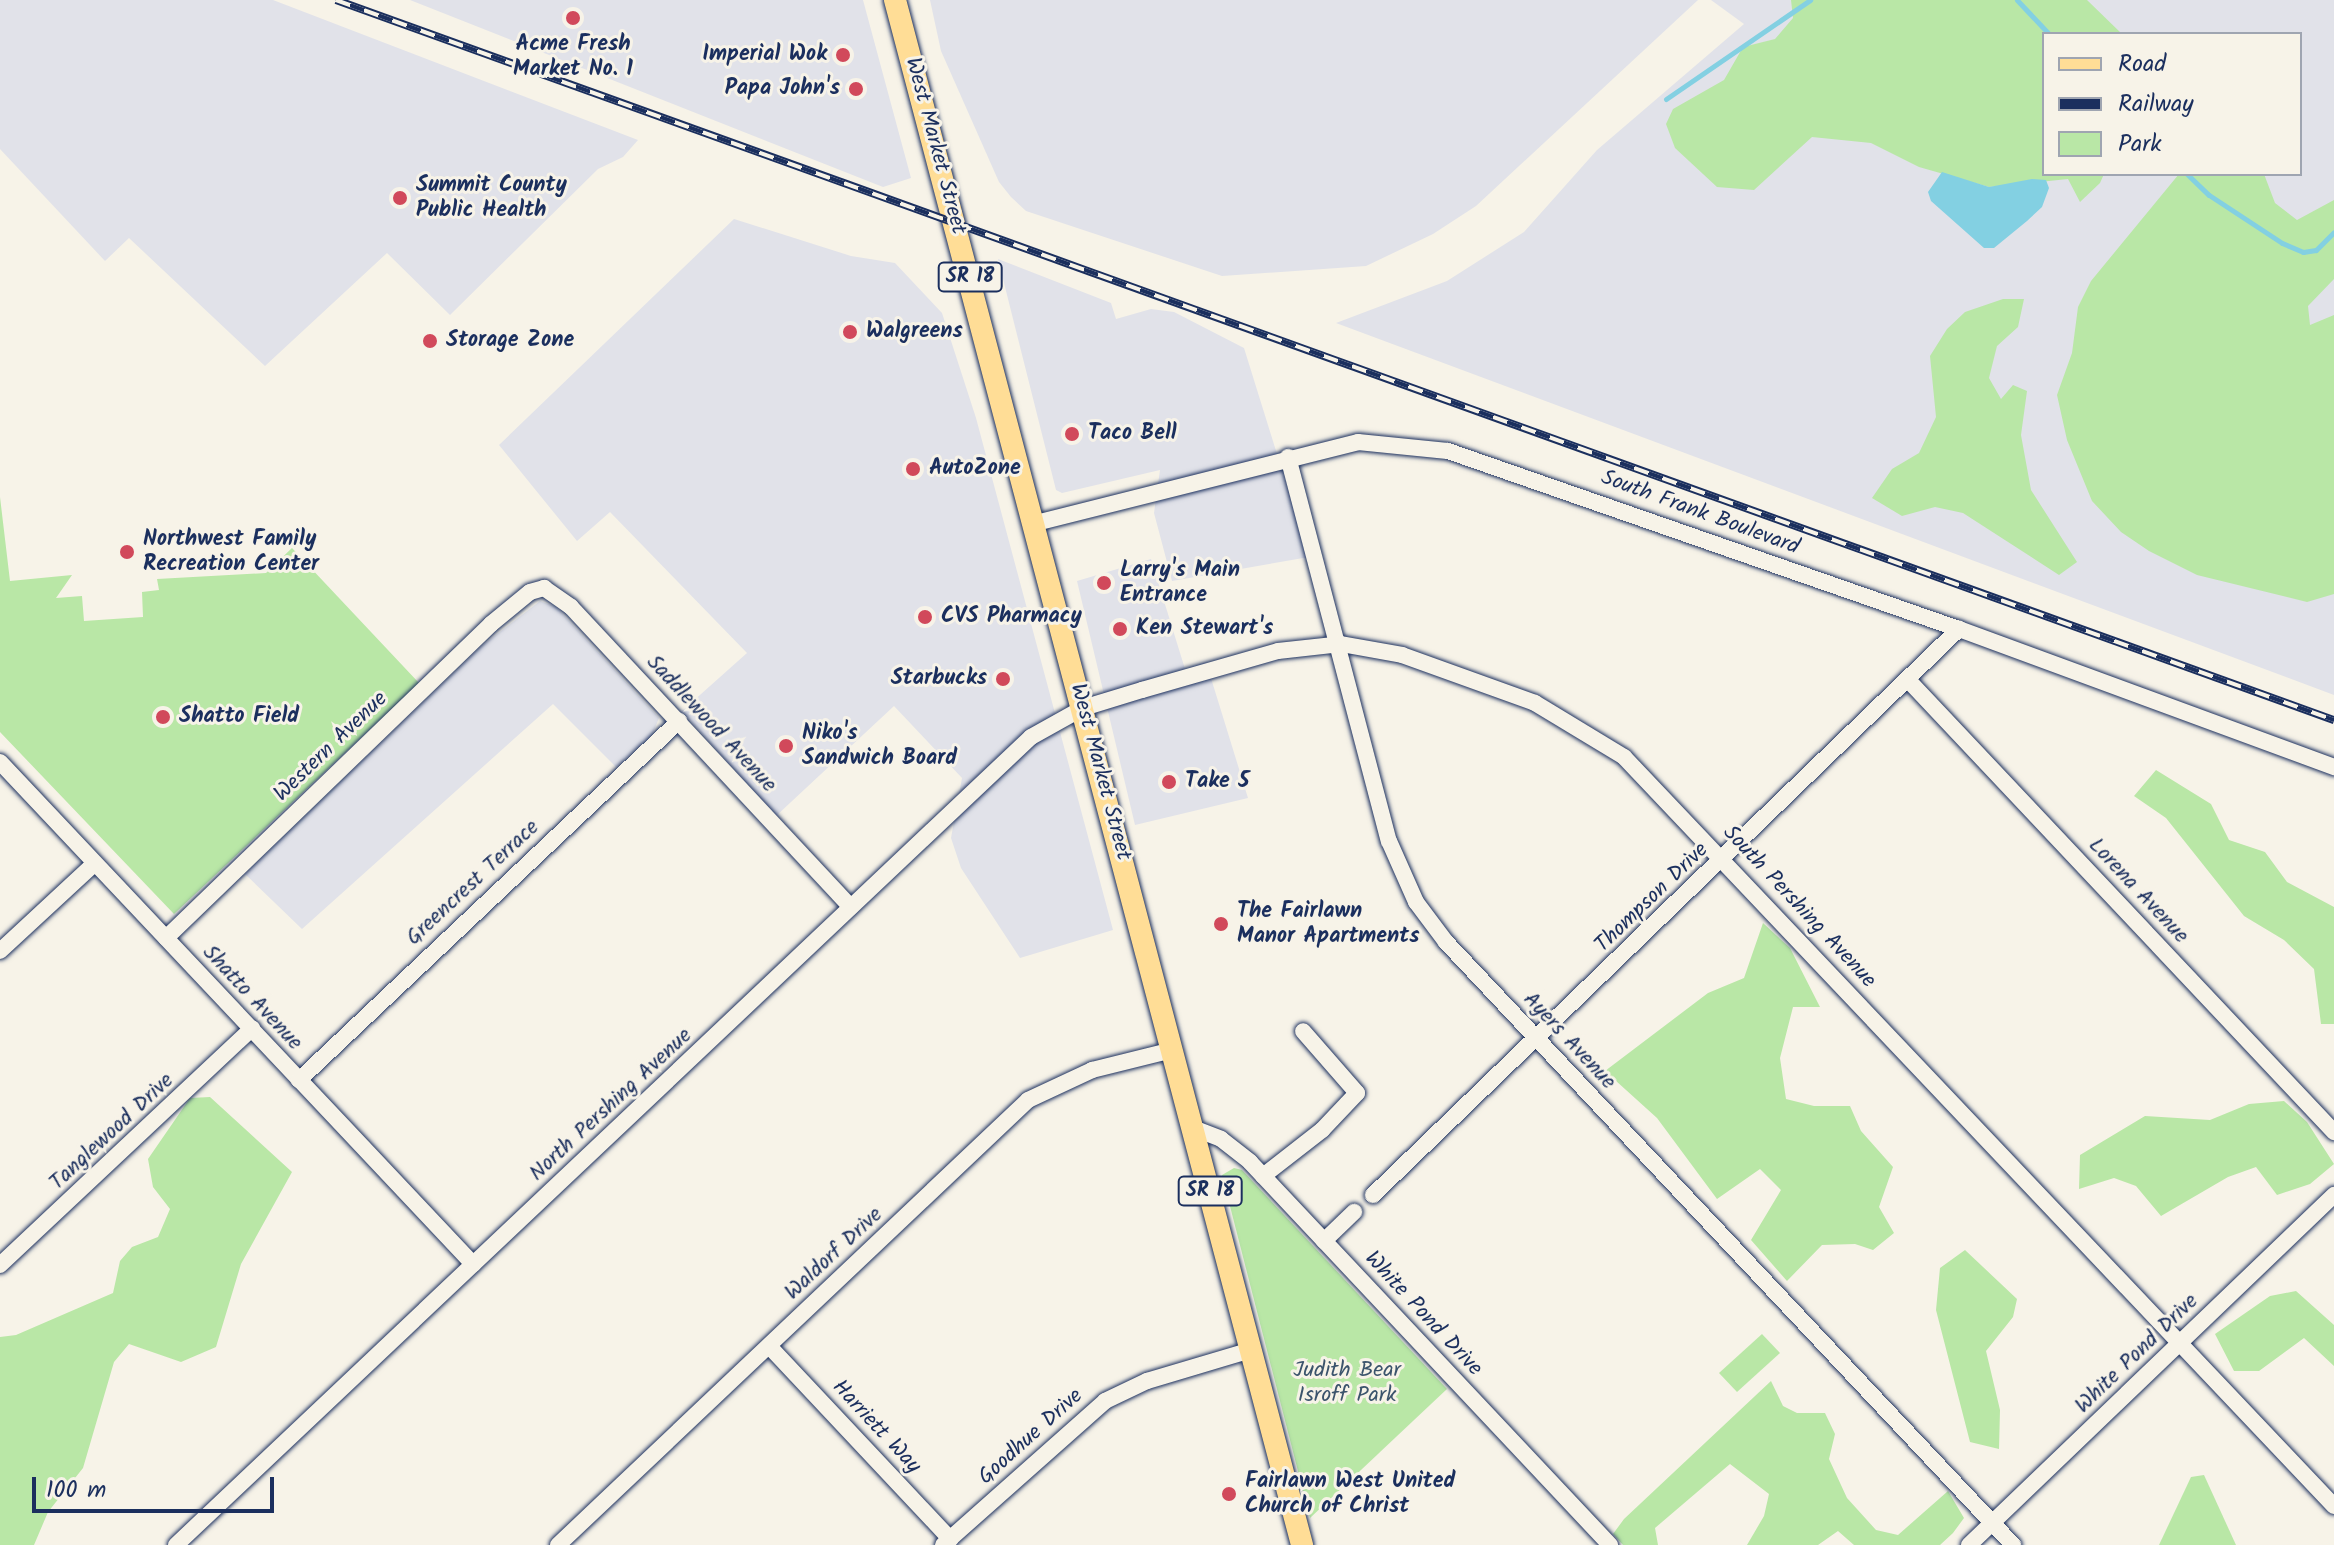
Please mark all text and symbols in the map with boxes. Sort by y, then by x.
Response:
marker: Acme Fresh Market No. 1 [564,9,582,27]
place label: Acme Fresh Market No. 1 [513,31,633,82]
legend [2042,32,2302,176]
place label: Imperial Wok [702,42,827,68]
text: Road [2118,45,2166,84]
marker: Imperial Wok [834,46,852,64]
street label: West Market Street [899,55,971,237]
place label: Papa John's [725,76,840,102]
marker: Papa John's [847,80,865,98]
text: Railway [2118,85,2194,124]
text: Park [2118,125,2162,164]
place label: Summit County Public Health [416,172,567,224]
marker: Summit County Public Health [391,189,409,207]
road number: SR 18 [936,261,1004,293]
place label: Walgreens [866,319,963,345]
marker: Walgreens [841,323,859,341]
place label: Storage Zone [446,328,574,354]
marker: Storage Zone [421,332,439,350]
place label: Taco Bell [1088,421,1177,447]
marker: Taco Bell [1063,425,1081,443]
place label: AutoZone [929,456,1021,482]
marker: AutoZone [904,460,922,478]
street label: South Frank Boulevard [1597,465,1803,561]
place label: Northwest Family Recreation Center [143,526,319,578]
marker: Northwest Family Recreation Center [118,543,136,561]
place label: Larry's Main Entrance [1120,557,1240,608]
marker: Larry's Main Entrance [1095,574,1113,592]
place label: CVS Pharmacy [941,604,1082,630]
marker: CVS Pharmacy [916,608,934,626]
place label: Ken Stewart's [1136,616,1273,642]
marker: Ken Stewart's [1111,620,1129,638]
street label: Saddlewood Avenue [640,650,782,798]
place label: Starbucks [891,666,987,692]
marker: Starbucks [994,670,1012,688]
street label: West Market Street [1064,681,1136,863]
street label: Western Avenue [269,686,393,808]
place label: Shatto Field [179,704,299,730]
marker: Shatto Field [154,708,172,726]
place label: Niko's Sandwich Board [802,720,957,772]
marker: Niko's Sandwich Board [777,737,795,755]
place label: Take 5 [1185,769,1249,795]
marker: Take 5 [1160,773,1178,791]
street label: Greencrest Terrace [401,815,545,951]
street label: South Pershing Avenue [1717,820,1881,994]
street label: Lorena Avenue [2082,833,2194,949]
street label: Thompson Drive [1590,837,1714,959]
place label: The Fairlawn Manor Apartments [1237,898,1419,950]
marker: The Fairlawn Manor Apartments [1212,915,1230,933]
street label: Shatto Avenue [197,940,307,1056]
street label: Ayers Avenue [1517,987,1621,1095]
street label: North Pershing Avenue [524,1023,698,1187]
street label: Tanglewood Drive [44,1068,180,1196]
road number: SR 18 [1176,1175,1244,1207]
street label: Waldorf Drive [780,1202,888,1306]
street label: White Pond Drive [1359,1246,1487,1382]
street label: White Pond Drive [2070,1289,2204,1419]
park label: Judith Bear Isroff Park [1293,1357,1401,1408]
street label: Harriett Way [826,1375,926,1479]
street label: Goodhue Drive [973,1383,1089,1491]
scale bar [36,1461,278,1511]
place label: Fairlawn West United Church of Christ [1245,1468,1455,1520]
text: 100 m [46,1471,106,1510]
marker: Fairlawn West United Church of Christ [1220,1485,1238,1503]

